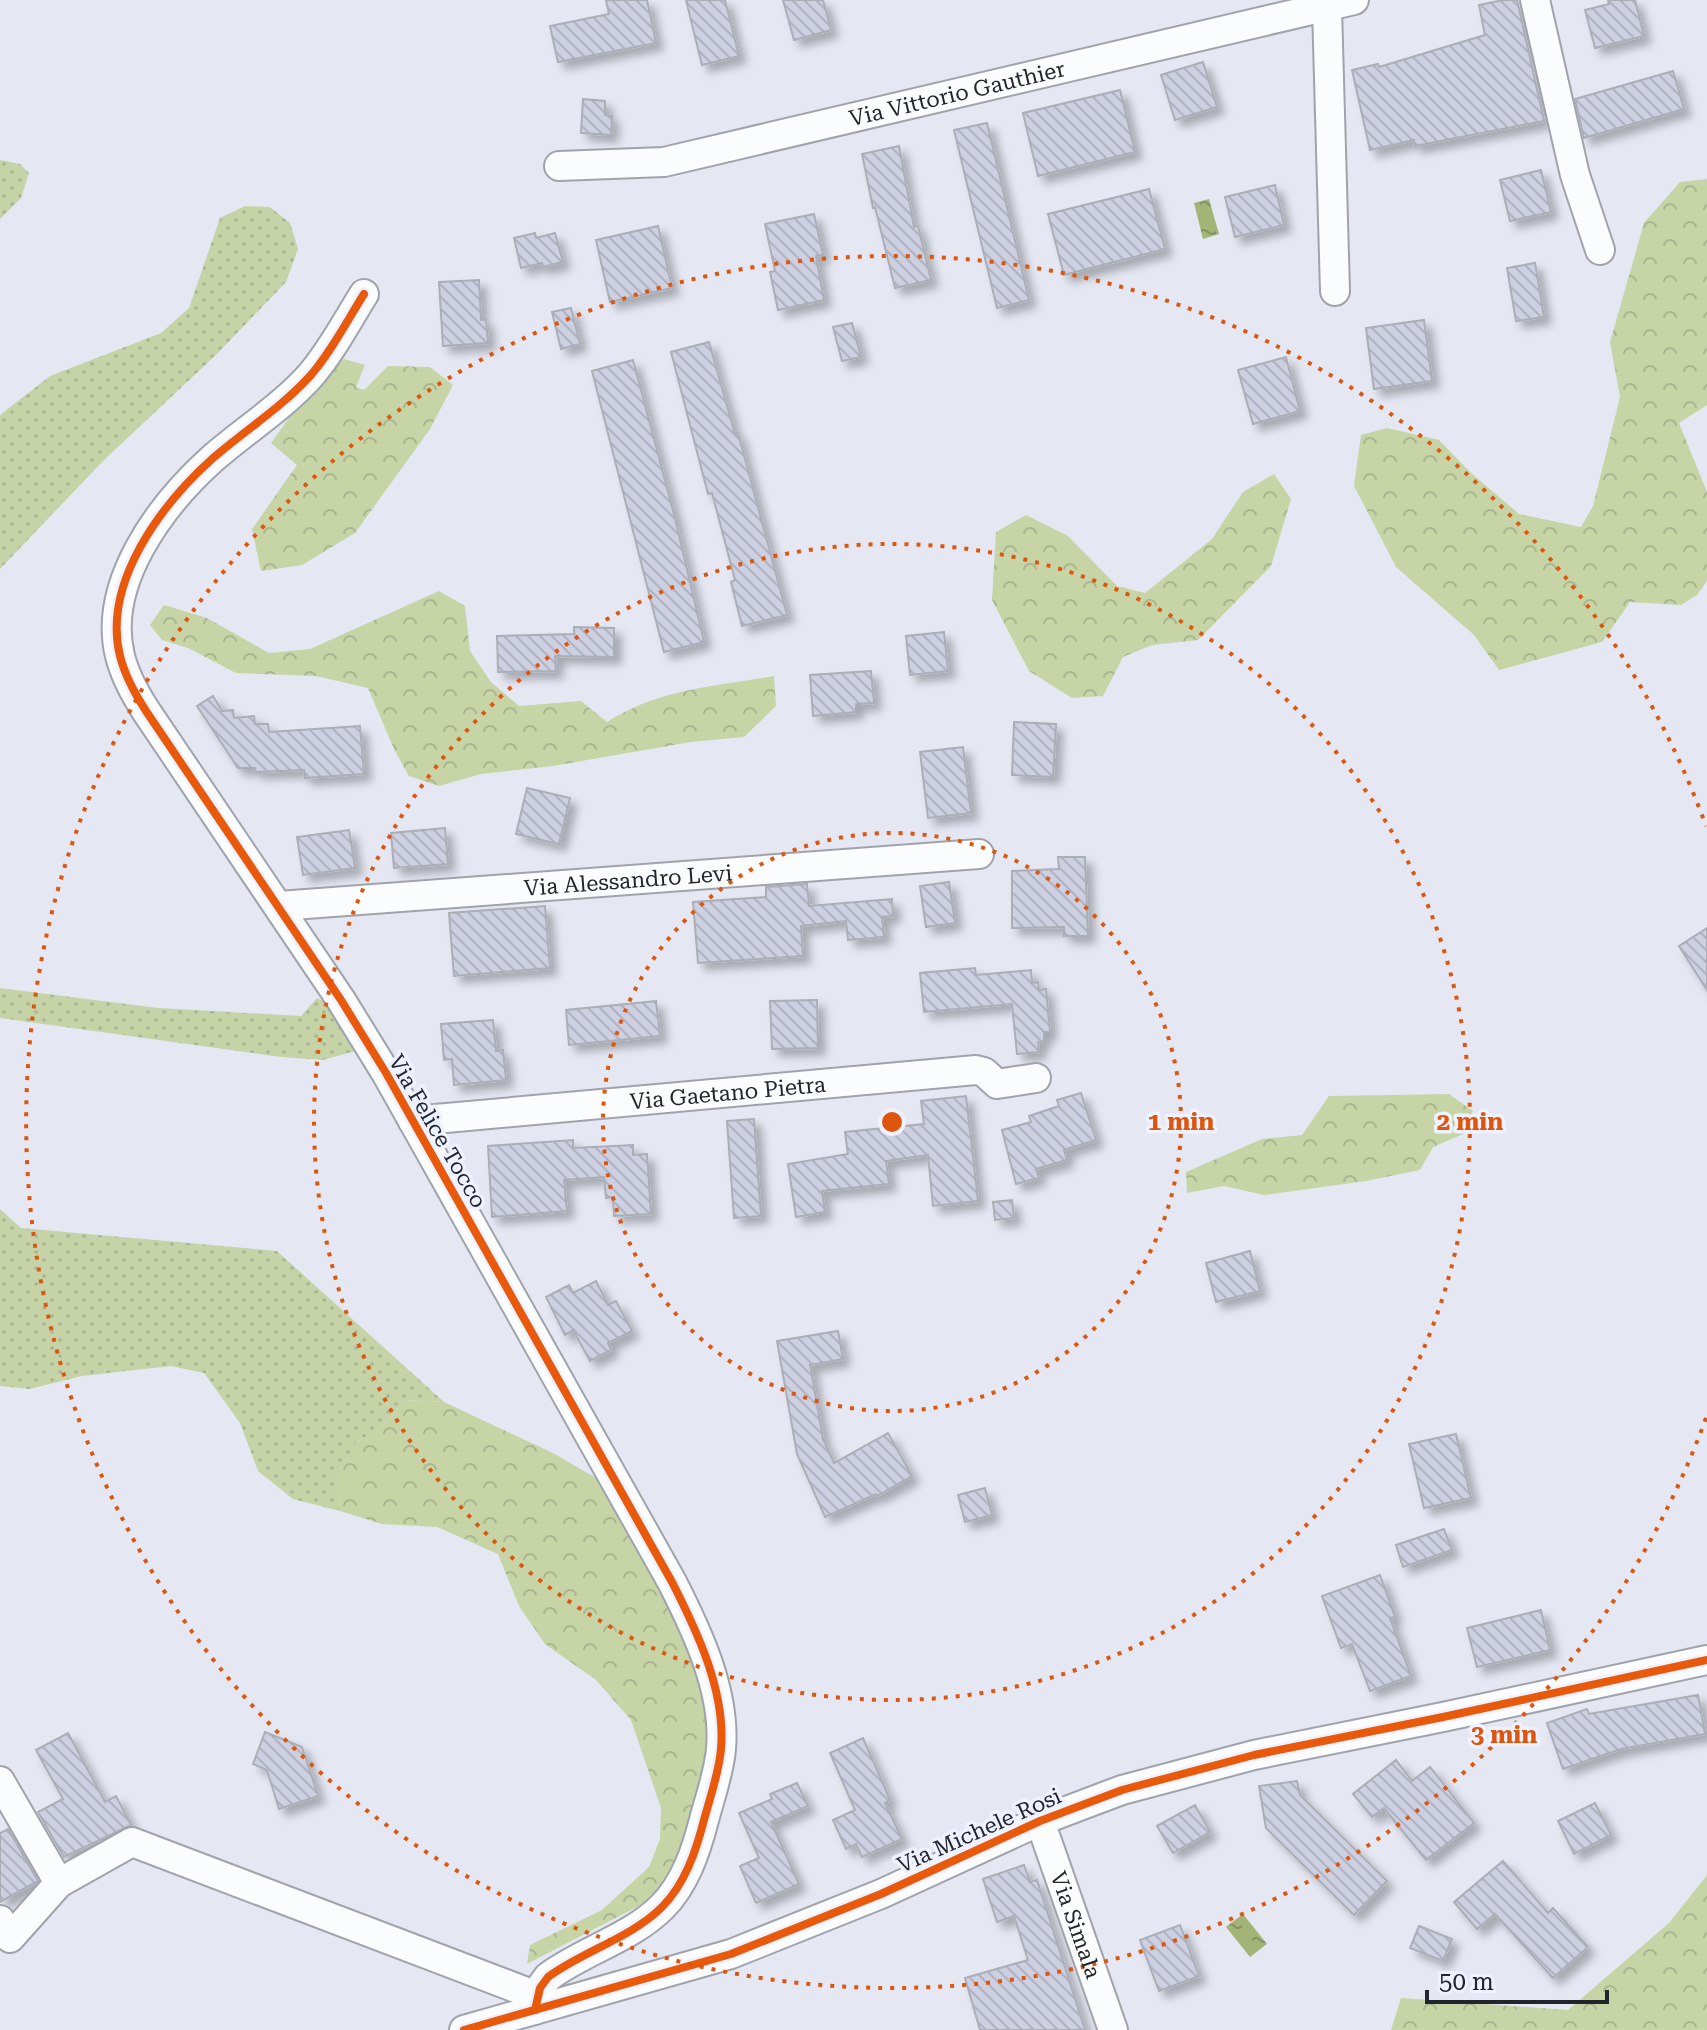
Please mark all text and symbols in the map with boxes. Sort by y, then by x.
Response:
street label: Via Vittorio Gauthier [847,56,1068,131]
street label: Via Alessandro Levi [523,860,733,901]
street label: Via Felice Tocco [384,1050,492,1212]
street label: Via Gaetano Pietra [629,1072,827,1114]
centre of rings [878,1108,906,1136]
text: 1 min [1148,1108,1214,1136]
text: 2 min [1437,1108,1503,1136]
text: 3 min [1471,1721,1537,1749]
street label: Via Michele Rosi [893,1783,1065,1878]
street label: Via Simala [1046,1868,1106,1982]
scale bar [1427,1954,1607,2004]
text: 50 m [1439,1968,1494,1996]

